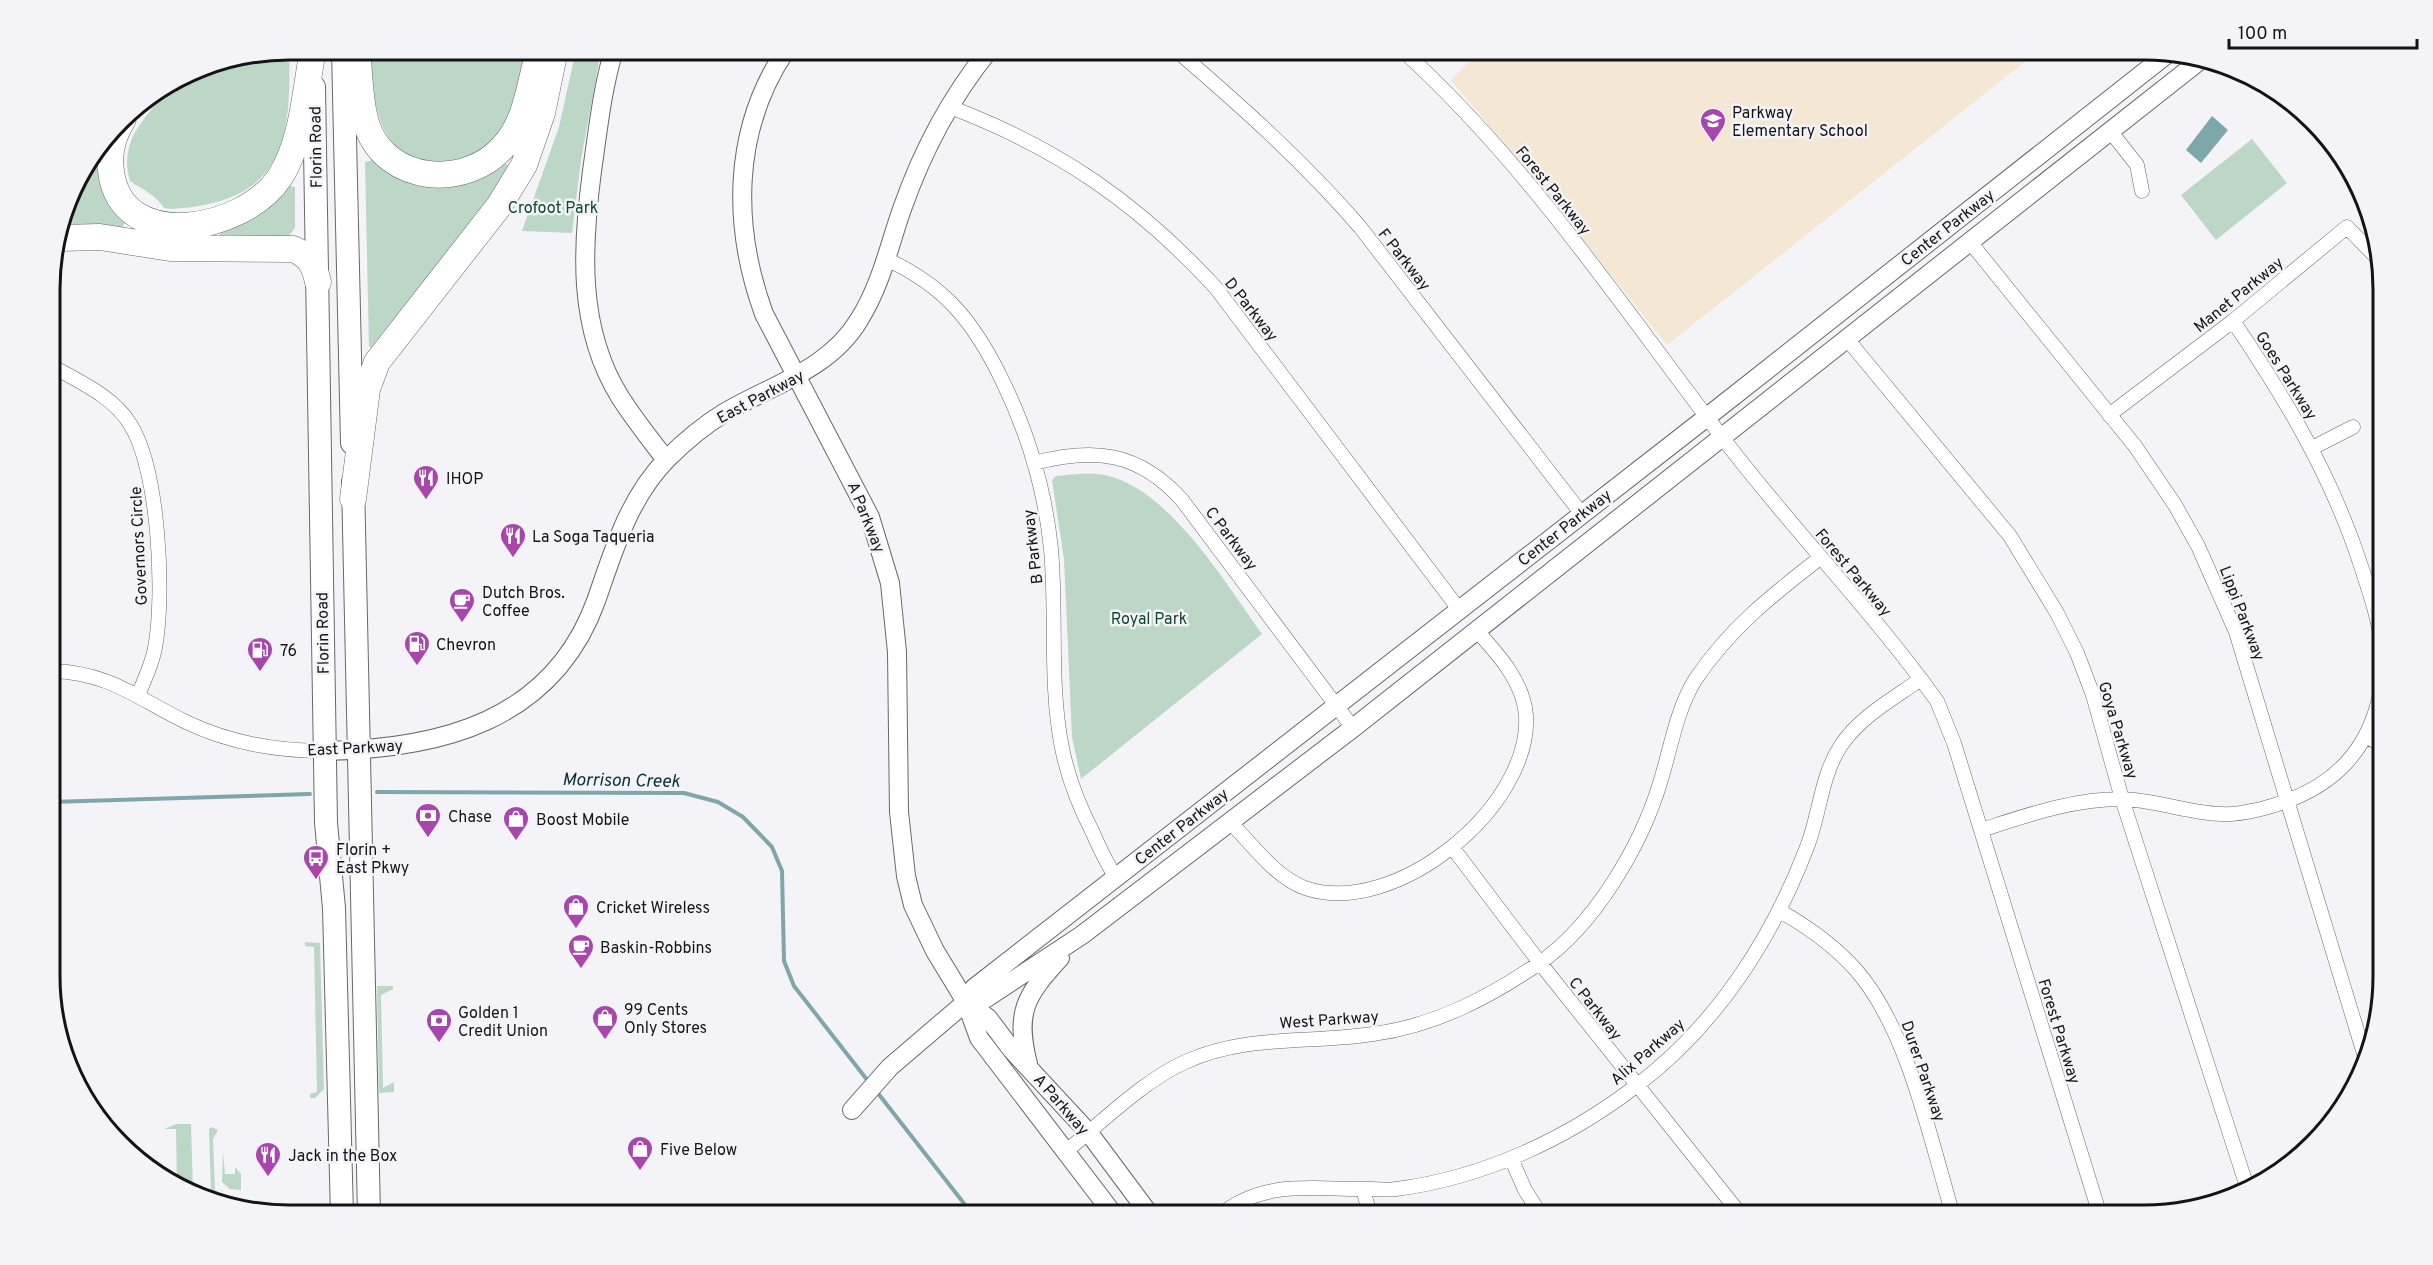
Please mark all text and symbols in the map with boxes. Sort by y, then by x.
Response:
scale bar [2229,12,2416,50]
text: 100 m [2238,23,2287,46]
place label: Parkway Elementary School [1732,104,1868,142]
street label: Florin Road [306,106,328,188]
school or university icon: Parkway Elementary School [1698,106,1728,144]
street label: Forest Parkway [1510,143,1594,240]
street label: Center Parkway [1897,186,1999,271]
park label: Crofoot Park [508,199,598,219]
street label: F Parkway [1373,225,1434,295]
street label: Manet Parkway [2190,253,2288,338]
street label: D Parkway [1219,274,1282,346]
street label: Goes Parkway [2250,328,2320,424]
street label: East Parkway [714,366,808,429]
restaurant icon: IHOP [411,463,441,501]
place label: IHOP [446,470,483,490]
street label: A Parkway [842,479,888,556]
street label: Governors Circle [127,486,153,606]
street label: Center Parkway [1514,486,1616,571]
street label: C Parkway [1200,503,1261,575]
street label: B Parkway [1019,508,1048,585]
restaurant icon: La Soga Taqueria [498,521,528,559]
street label: Forest Parkway [1810,525,1895,621]
place label: La Soga Taqueria [532,528,655,548]
street label: Lippi Parkway [2214,564,2268,664]
place label: Dutch Bros. Coffee [482,584,565,622]
cafe icon: Dutch Bros. Coffee [447,586,477,624]
street label: Florin Road [313,592,335,674]
park label: Royal Park [1111,610,1187,630]
fuel station icon: Chevron [402,629,432,667]
fuel station icon: 76 [245,635,275,673]
place label: Chevron [436,636,496,656]
place label: 76 [280,642,297,662]
street label: Goya Parkway [2093,679,2141,782]
street label: East Parkway [307,736,404,761]
water label: Morrison Creek [562,769,681,794]
street label: Center Parkway [1131,785,1233,870]
bank icon: Chase [413,801,443,839]
shop icon: Boost Mobile [501,804,531,842]
place label: Chase [448,808,492,828]
place label: Boost Mobile [536,811,629,831]
place label: Florin + East Pkwy [336,841,409,879]
bus stop icon: Florin + East Pkwy [301,843,331,881]
shop icon: Cricket Wireless [561,892,591,930]
place label: Cricket Wireless [596,899,710,919]
cafe icon: Baskin-Robbins [566,932,596,970]
place label: Baskin-Robbins [600,939,712,959]
street label: C Parkway [1563,974,1625,1045]
street label: Forest Parkway [2033,977,2084,1087]
place label: 99 Cents Only Stores [624,1001,707,1039]
shop icon: 99 Cents Only Stores [590,1003,620,1041]
place label: Golden 1 Credit Union [458,1004,548,1042]
bank icon: Golden 1 Credit Union [424,1006,454,1044]
street label: West Parkway [1279,1008,1380,1034]
street label: Alix Parkway [1607,1015,1690,1090]
street label: Durer Parkway [1895,1019,1949,1125]
street label: A Parkway [1028,1070,1093,1140]
shop icon: Five Below [625,1134,655,1172]
restaurant icon: Jack in the Box [253,1140,283,1178]
place label: Five Below [660,1141,737,1161]
place label: Jack in the Box [288,1147,397,1167]

